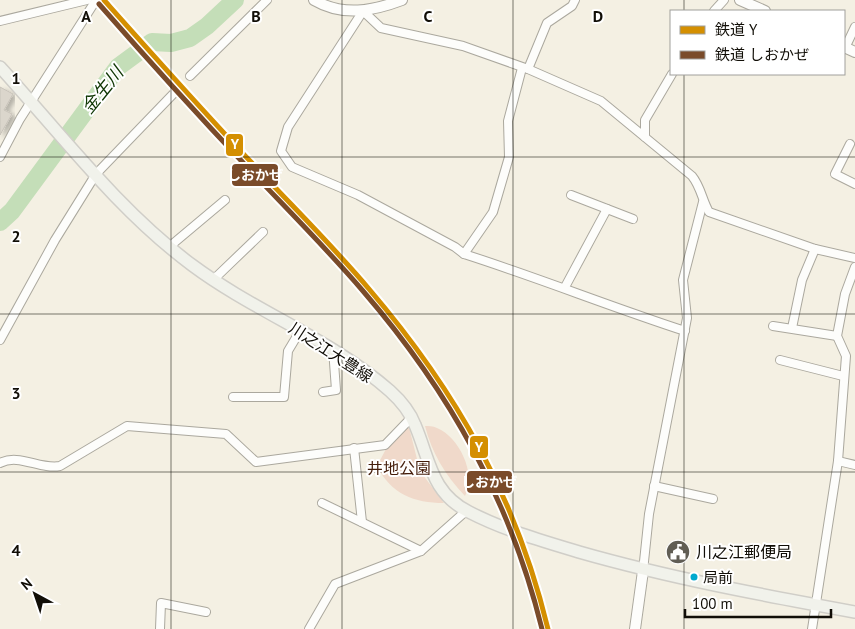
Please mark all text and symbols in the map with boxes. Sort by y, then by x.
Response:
text: A [81,6,91,26]
text: B [251,6,261,26]
text: C [424,6,433,26]
text: D [593,6,603,26]
legend [670,10,845,75]
text: 鉄道 Y [715,20,758,39]
text: 鉄道 しおかぜ [715,45,809,64]
water label: 金生川 [76,60,129,118]
text: 1 [11,68,21,88]
line badge: Y [225,133,244,157]
text: Y [230,135,240,153]
line badge: しおかぜ [231,163,279,187]
text: しおかぜ [227,166,283,184]
text: 2 [11,226,21,246]
street label: 川之江大豊線 [285,317,377,387]
text: 3 [11,383,21,403]
line badge: Y [469,435,489,459]
text: Y [474,438,484,456]
park label: 井地公園 [367,458,431,478]
line badge: しおかぜ [466,470,513,494]
text: しおかぜ [461,473,517,491]
public building icon: 川之江郵便局 [665,539,691,565]
text: 4 [11,540,21,560]
place label: 川之江郵便局 [696,542,792,562]
place label: 局前 [703,568,733,587]
north arrow [10,569,60,619]
marker: 局前 [689,572,699,582]
text: N [17,574,36,594]
scale bar [685,586,831,618]
text: 100 m [692,594,733,613]

